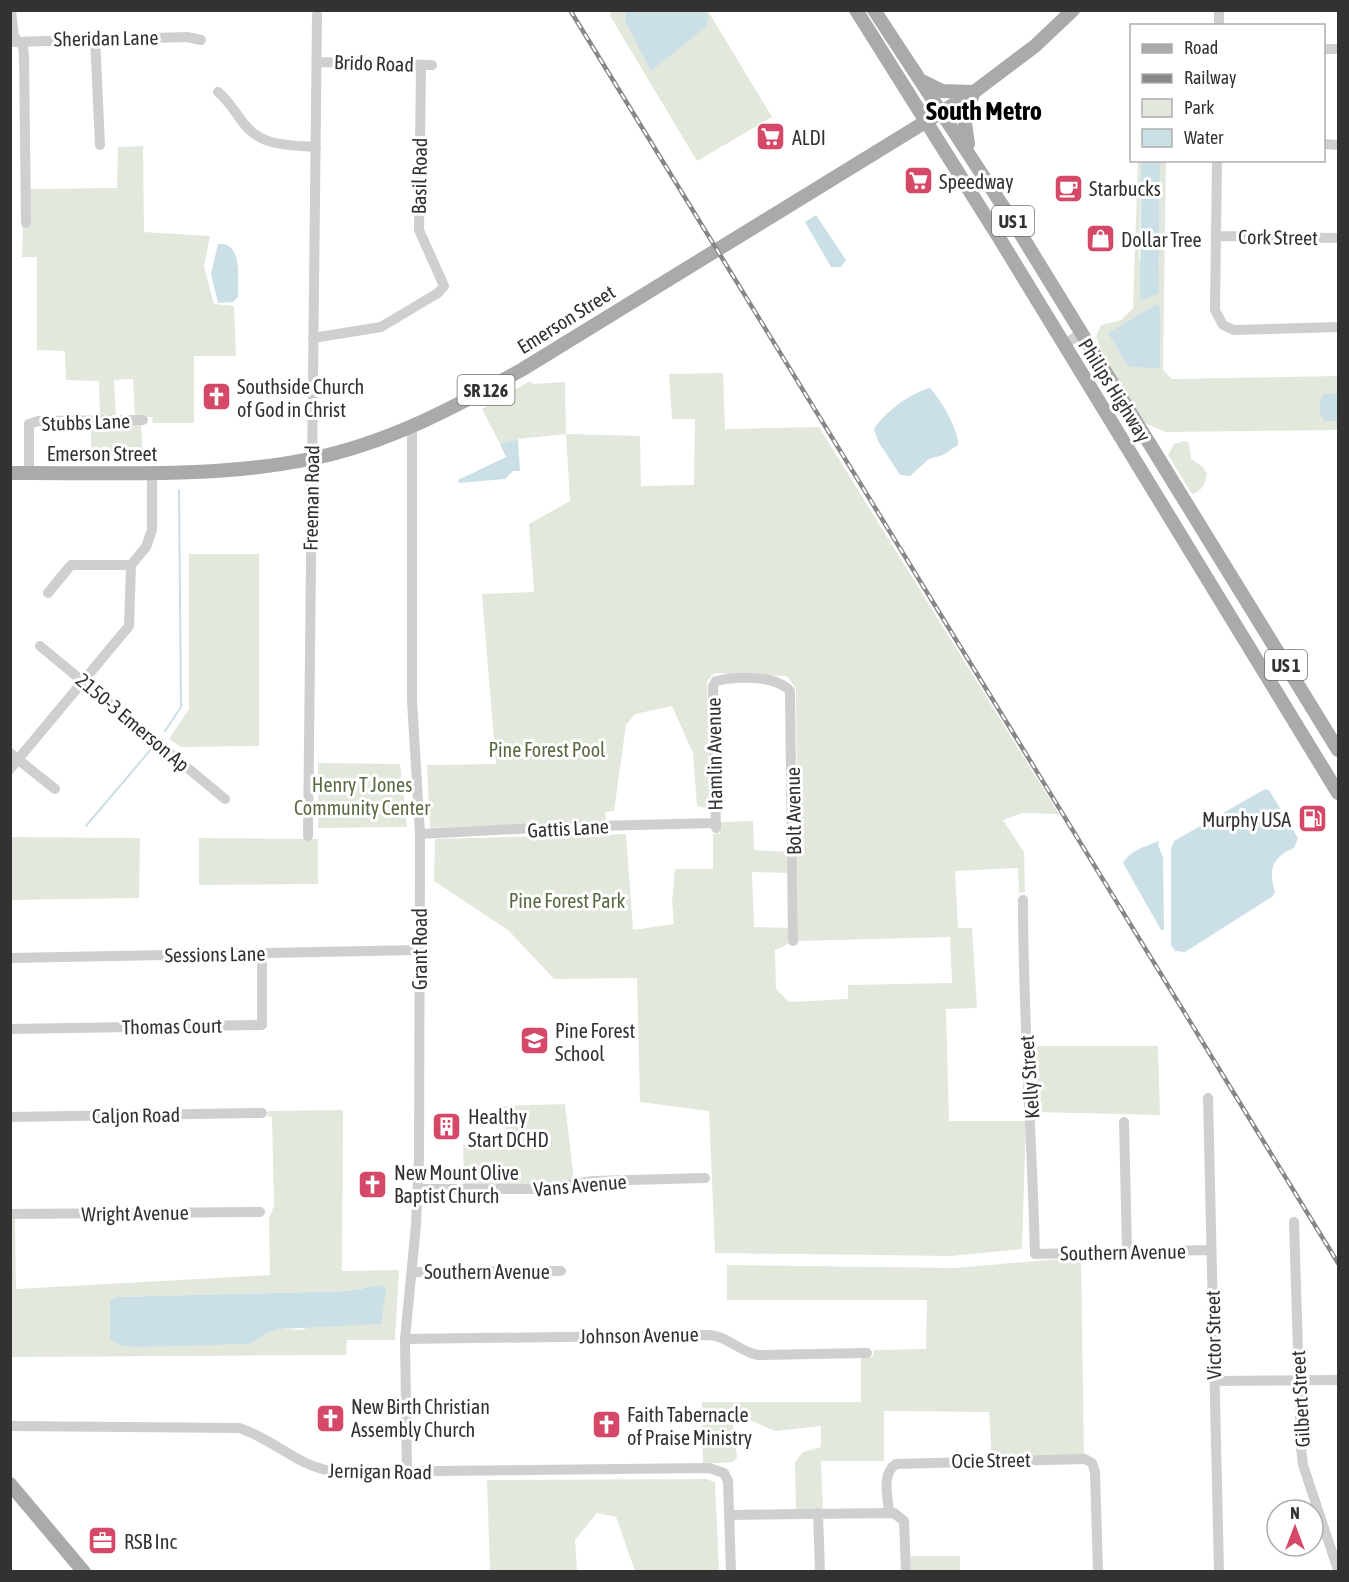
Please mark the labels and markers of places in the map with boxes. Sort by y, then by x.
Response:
supermarket icon: ALDI [755,121,787,153]
place label: ALDI [792,126,826,149]
supermarket icon: Speedway [902,165,934,197]
place label: Speedway [939,170,1014,193]
cafe icon: Starbucks [1052,172,1084,204]
place label: Starbucks [1089,177,1161,200]
shop icon: Dollar Tree [1084,223,1116,255]
place label: Dollar Tree [1121,228,1202,251]
place label: Southside Church of God in Christ [237,375,364,421]
church icon: Southside Church of God in Christ [200,381,232,413]
fuel station icon: Murphy USA [1296,803,1328,835]
place label: Murphy USA [1202,808,1291,831]
place label: Pine Forest School [555,1019,636,1065]
school or university icon: Pine Forest School [518,1025,550,1057]
place label: Healthy Start DCHD [468,1105,549,1151]
building icon: Healthy Start DCHD [431,1111,463,1143]
place label: New Mount Olive Baptist Church [394,1161,519,1207]
church icon: New Mount Olive Baptist Church [357,1168,389,1200]
place label: New Birth Christian Assembly Church [351,1395,490,1441]
church icon: New Birth Christian Assembly Church [314,1402,346,1434]
place label: Faith Tabernacle of Praise Ministry [627,1403,752,1449]
church icon: Faith Tabernacle of Praise Ministry [590,1409,622,1441]
office icon: RSB Inc [87,1525,119,1557]
place label: RSB Inc [124,1530,177,1553]

